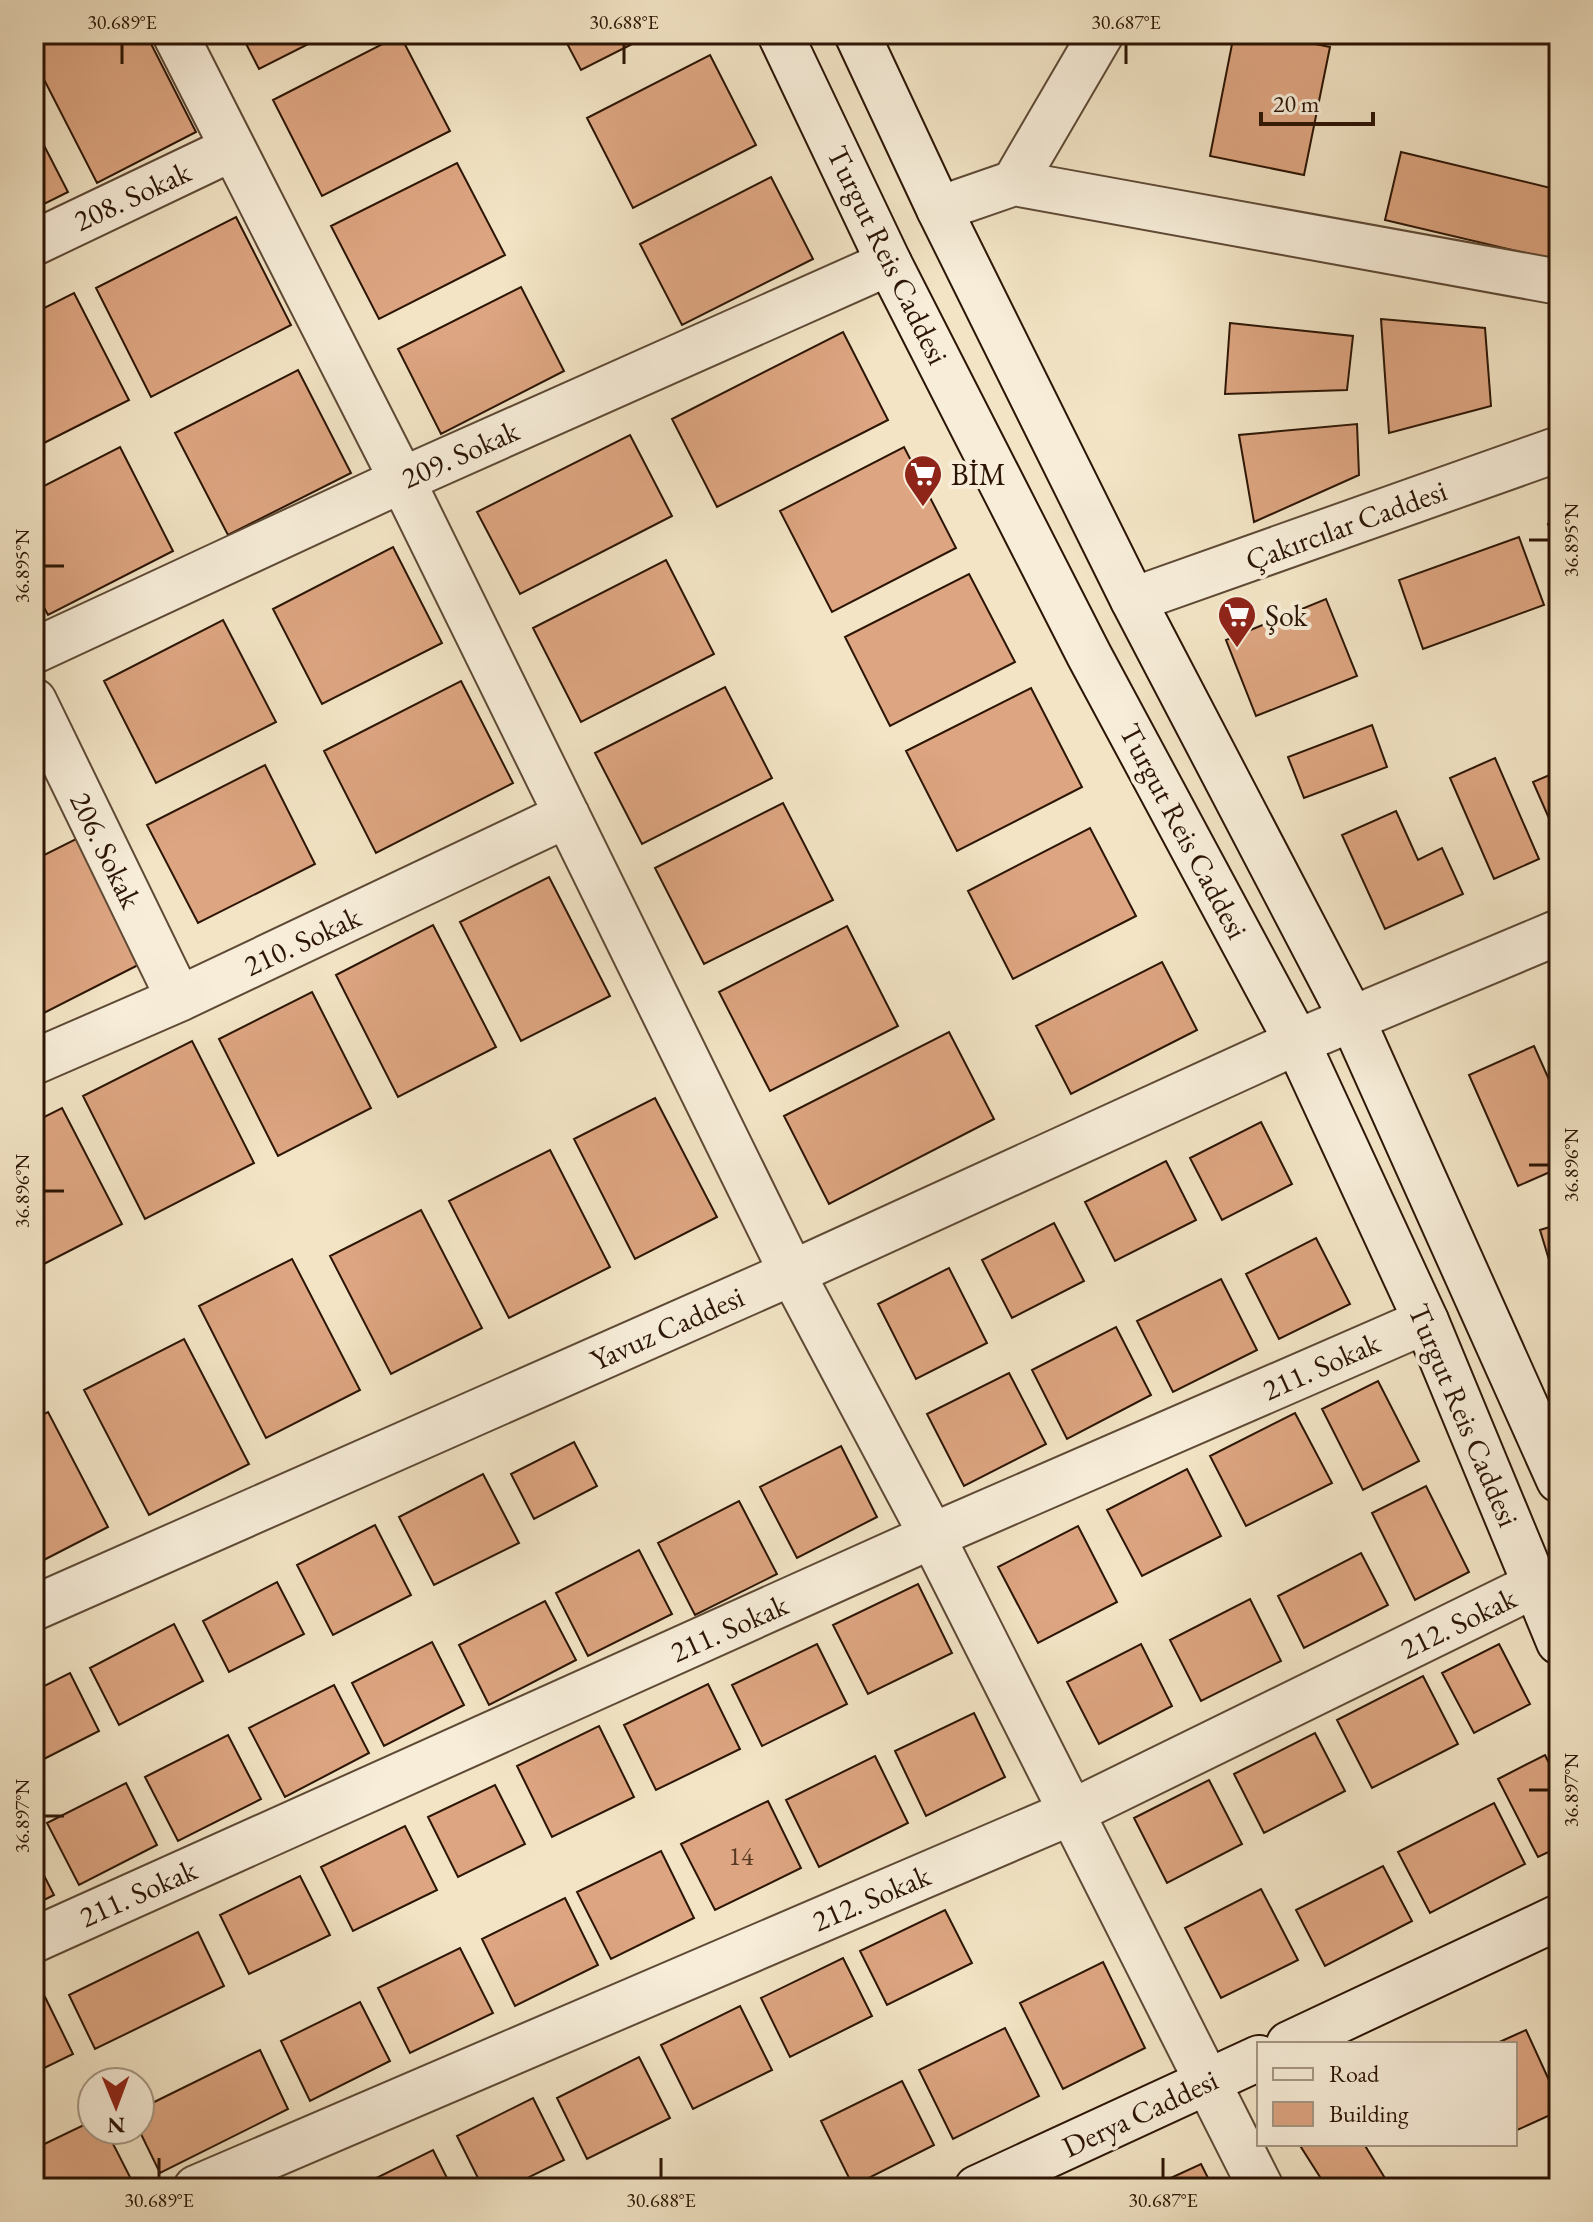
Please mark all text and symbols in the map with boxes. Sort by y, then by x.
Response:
text: 30.689°E [87,9,157,35]
text: 30.688°E [589,9,659,35]
text: 30.687°E [1091,9,1161,35]
scale bar [1261,76,1373,126]
text: 20 m [1273,88,1320,119]
street label: Turgut Reis Caddesi [818,139,958,371]
street label: 208. Sokak [67,152,198,240]
street label: 209. Sokak [395,410,526,497]
supermarket icon: BİM [902,453,944,508]
place label: BİM [951,455,1006,494]
street label: Çakırcılar Caddesi [1240,471,1452,579]
text: 36.895°N [1558,503,1584,577]
text: 36.895°N [9,529,35,603]
supermarket icon: Şok [1216,594,1258,649]
place label: Şok [1265,596,1308,635]
street label: Turgut Reis Caddesi [1111,716,1257,946]
street label: 206. Sokak [61,785,151,915]
street label: 210. Sokak [237,897,368,985]
text: 36.896°N [1558,1128,1584,1202]
text: 36.896°N [9,1154,35,1228]
street label: Yavuz Caddesi [584,1277,750,1379]
street label: Turgut Reis Caddesi [1399,1298,1529,1532]
street label: 211. Sokak [1256,1322,1387,1409]
street label: 212. Sokak [1393,1578,1523,1668]
street label: 211. Sokak [664,1584,795,1671]
text: 36.897°N [1558,1753,1584,1827]
text: 36.897°N [9,1779,35,1853]
house number: 14 [729,1839,754,1873]
street label: 211. Sokak [73,1849,204,1936]
street label: 212. Sokak [806,1855,937,1940]
legend [1257,2042,1517,2146]
text: Road [1329,2058,1380,2089]
street label: Derya Caddesi [1056,2060,1224,2166]
north arrow [76,2066,156,2146]
text: Building [1329,2098,1409,2129]
text: N [107,2111,125,2140]
text: 30.689°E [124,2187,194,2213]
text: 30.688°E [626,2187,696,2213]
text: 30.687°E [1128,2187,1198,2213]

